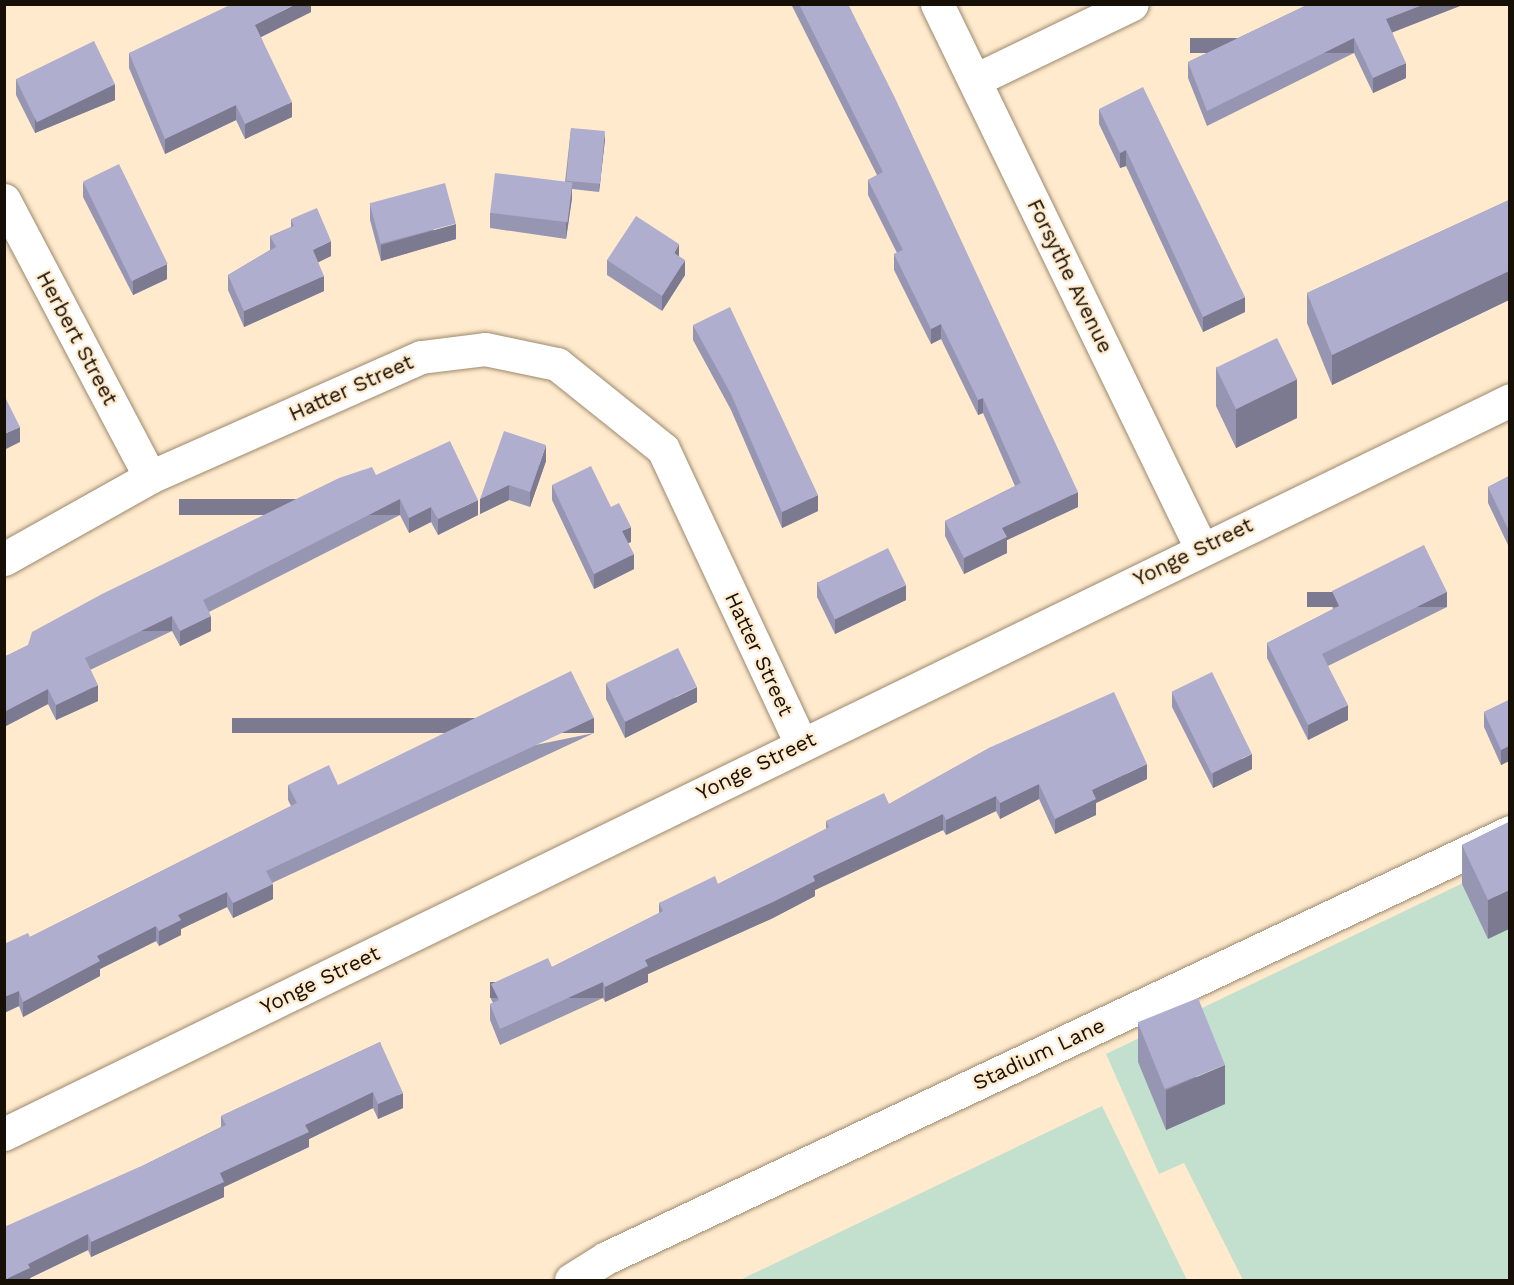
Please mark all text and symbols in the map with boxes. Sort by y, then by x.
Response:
street label: Forsythe Avenue [1022,195,1118,357]
street label: Herbert Street [31,267,123,409]
street label: Hatter Street [285,349,417,427]
street label: Yonge Street [1129,512,1257,592]
street label: Hatter Street [719,588,799,720]
street label: Yonge Street [692,726,820,806]
street label: Yonge Street [256,940,384,1020]
street label: Stadium Lane [969,1012,1109,1096]

